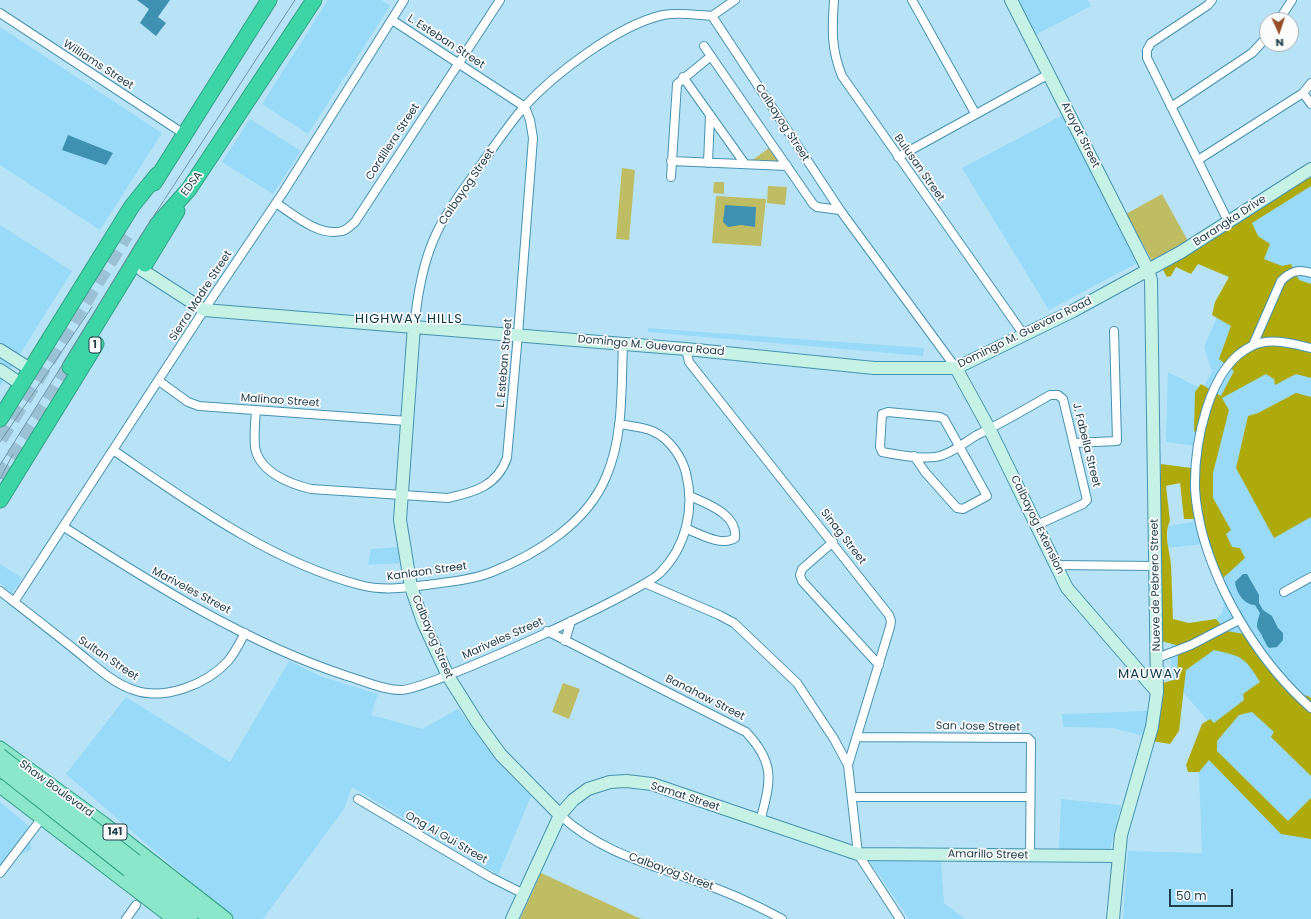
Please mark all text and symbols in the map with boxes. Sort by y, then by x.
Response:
street label: L. Esteban Street [405,12,487,72]
north arrow [1259,12,1299,52]
text: N [1275,35,1284,51]
street label: Williams Street [60,37,136,93]
street label: Calbayog Street [752,82,812,164]
street label: Arayat Street [1058,100,1102,170]
street label: Cordillera Street [363,101,423,183]
street label: Bulusan Street [891,132,947,204]
street label: Calbayog Street [437,146,497,228]
street label: EDSA [179,169,205,199]
street label: Barangka Drive [1191,193,1269,249]
street label: Sierra Madre Street [167,248,235,344]
street label: Domingo M. Guevara Road [956,295,1094,371]
district label: HIGHWAY HILLS [355,312,463,328]
street label: L. Esteban Street [495,318,515,408]
street label: Domingo M. Guevara Road [577,333,725,359]
road number: 1 [89,337,101,353]
street label: Malinao Street [240,392,320,410]
street label: J. Fabella Street [1069,402,1103,488]
street label: Calbayog Extension [1007,473,1067,577]
street label: Sinag Street [817,507,869,567]
street label: Nueve de Pebrero Street [1148,519,1164,651]
street label: Kanlaon Street [386,560,468,584]
street label: Mariveles Street [149,565,233,617]
street label: Calbayog Street [408,593,456,681]
street label: Mariveles Street [461,615,545,663]
street label: Sultan Street [75,634,141,684]
district label: MAUWAY [1118,667,1182,683]
street label: Banahaw Street [663,672,747,724]
street label: San Jose Street [936,720,1020,734]
street label: Shaw Boulevard [16,758,96,820]
street label: Samat Street [649,780,721,814]
street label: Ong Ai Gui Street [403,809,489,867]
road number: 141 [103,824,127,840]
street label: Amarillo Street [948,848,1028,862]
street label: Calbayog Street [627,851,715,893]
scale bar [1171,881,1235,907]
text: 50 m [1176,887,1207,904]

